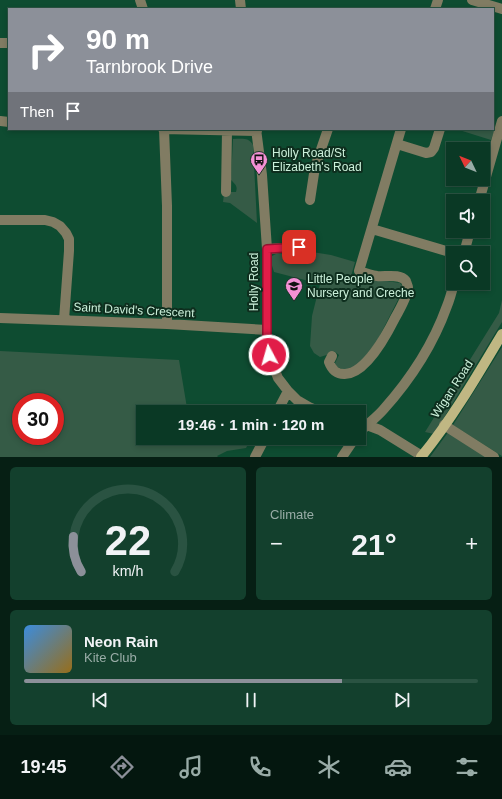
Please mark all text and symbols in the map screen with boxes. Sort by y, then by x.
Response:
icon: right [20,24,72,76]
text: 90 m [86,24,150,55]
text: Tarnbrook Drive [86,57,213,77]
icon: arrive [62,100,84,122]
text: Then [20,103,54,120]
north arrow [446,142,490,186]
map controls [446,142,490,290]
place label: Holly Road/St Elizabeth's Road [272,146,362,174]
bus stop icon: Holly Road/St Elizabeth's Road [249,150,269,175]
button: sound [446,194,490,238]
pin [282,230,316,264]
icon: arrive [288,236,310,258]
button: search [446,246,490,290]
street label: Holly Road [247,253,261,311]
place label: Little People Nursery and Creche [307,272,415,300]
school or university icon: Little People Nursery and Creche [284,276,304,301]
street label: Saint David's Crescent [73,300,195,320]
position arrow [248,334,290,376]
street label: Wigan Road [428,357,476,421]
speed limit sign: 30 [12,393,64,445]
text: 19:46 · 1 min · 120 m [178,416,324,433]
text: Climate [270,507,314,522]
text: 22 [105,516,151,563]
text: 21° [351,528,397,561]
text: − [270,531,283,556]
text: + [465,531,478,556]
text: km/h [113,562,144,578]
text: Neon Rain [84,633,158,650]
text: Kite Club [84,650,137,665]
icon: previous [89,689,111,711]
icon: pause [240,689,262,711]
icon: next [391,689,413,711]
icon: directions [108,753,136,781]
icon: music [177,753,205,781]
icon: phone [246,753,274,781]
icon: climate [315,753,343,781]
icon: car [384,753,412,781]
icon: filters [453,753,481,781]
text: 19:45 [21,757,67,777]

